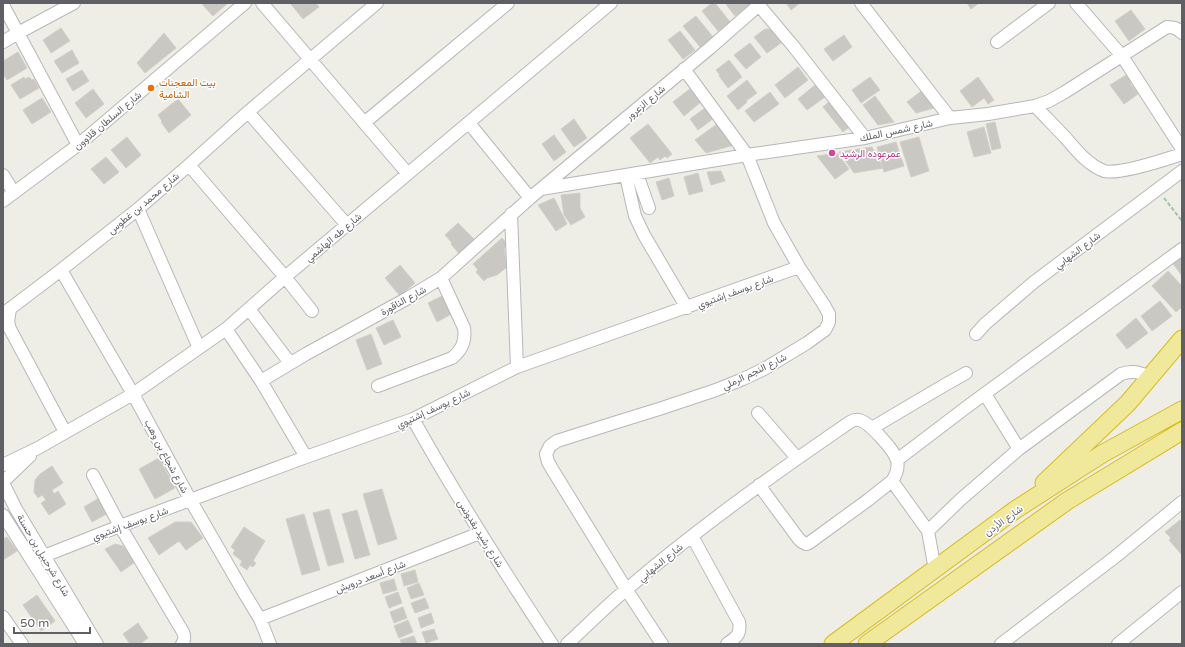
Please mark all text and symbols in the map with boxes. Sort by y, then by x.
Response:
place label: بيت المعجنات الشامية [159,77,216,101]
marker: بيت المعجنات الشامية [146,83,156,93]
street label: شارع الزعرور [623,83,668,123]
street label: شارع السلطان قلاوون [71,89,144,153]
street label: شارع شمس الملك [859,117,934,145]
marker: عمرعوده الرشيد [827,148,837,158]
place label: عمرعوده الرشيد [840,148,901,160]
street label: شارع محمد بن غطوس [106,170,182,237]
street label: شارع طه الهاشمي [303,211,366,266]
street label: شارع الشهابي [1052,230,1104,274]
street label: شارع يوسف إشتيوي [696,273,776,313]
street label: شارع الناقورة [379,283,428,318]
street label: شارع النجم الرملي [720,351,790,395]
street label: شارع يوسف إشتيوي [395,387,473,433]
street label: شارع شجاع بن وهب [142,418,191,496]
street label: شارع رشيد بقدونس [454,497,506,570]
street label: شارع الأردن [982,503,1025,539]
street label: شارع يوسف إشتيوي [91,505,171,545]
street label: شارع شرحبيل بن حسنة [14,512,72,599]
street label: شارع الشهابي [636,541,687,586]
street label: شارع أسعد درويش [333,558,407,596]
scale bar [14,609,90,635]
text: 50 m [20,616,49,630]

